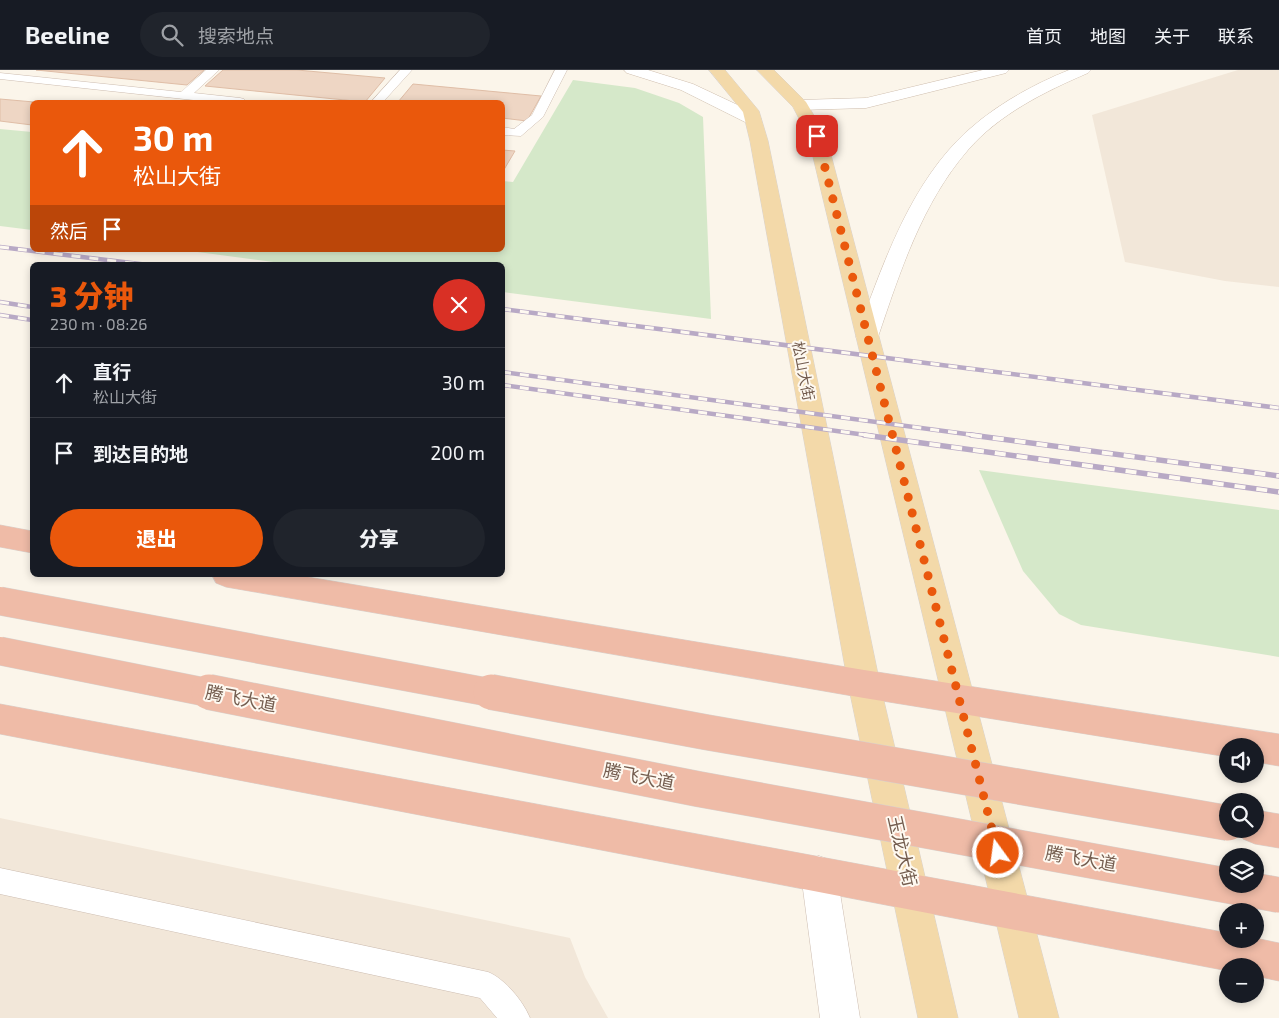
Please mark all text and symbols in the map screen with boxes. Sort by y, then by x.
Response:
search box [140,12,490,57]
text: Beeline [25,20,110,49]
icon: search [158,21,186,49]
text: 搜索地点 [198,24,274,47]
text: 首页 [1026,25,1062,47]
text: 地图 [1090,25,1126,47]
text: 关于 [1154,25,1190,47]
text: 联系 [1218,25,1254,47]
pin [796,115,838,157]
text: 30 m [133,116,213,158]
icon: ahead [50,120,115,185]
icon: arrive [803,122,831,150]
text: 松山大街 [133,162,221,188]
icon: arrive [98,215,126,243]
text: 然后 [50,219,88,242]
text: 3 分钟 [50,277,134,313]
button: close [433,279,485,331]
text: 230 m · 08:26 [50,314,147,333]
street label: 松山大街 [789,340,819,402]
text: 直行 [93,360,131,383]
icon: ahead [50,369,78,397]
text: 30 m [442,371,485,394]
text: 松山大街 [93,387,157,406]
icon: arrive [50,439,78,467]
text: 200 m [431,441,485,464]
text: 到达目的地 [93,442,188,465]
button: 退出 [50,509,263,567]
button: 分享 [273,509,485,567]
street label: 腾飞大道 [204,680,279,716]
map controls [1219,738,1264,1003]
button: sound [1219,738,1264,783]
street label: 腾飞大道 [602,758,677,794]
button: search [1219,793,1264,838]
street label: 玉龙大街 [884,813,922,888]
position arrow [971,826,1023,878]
street label: 腾飞大道 [1044,841,1119,875]
button: layers [1219,848,1264,893]
button: + [1219,903,1264,948]
button: − [1219,958,1264,1003]

